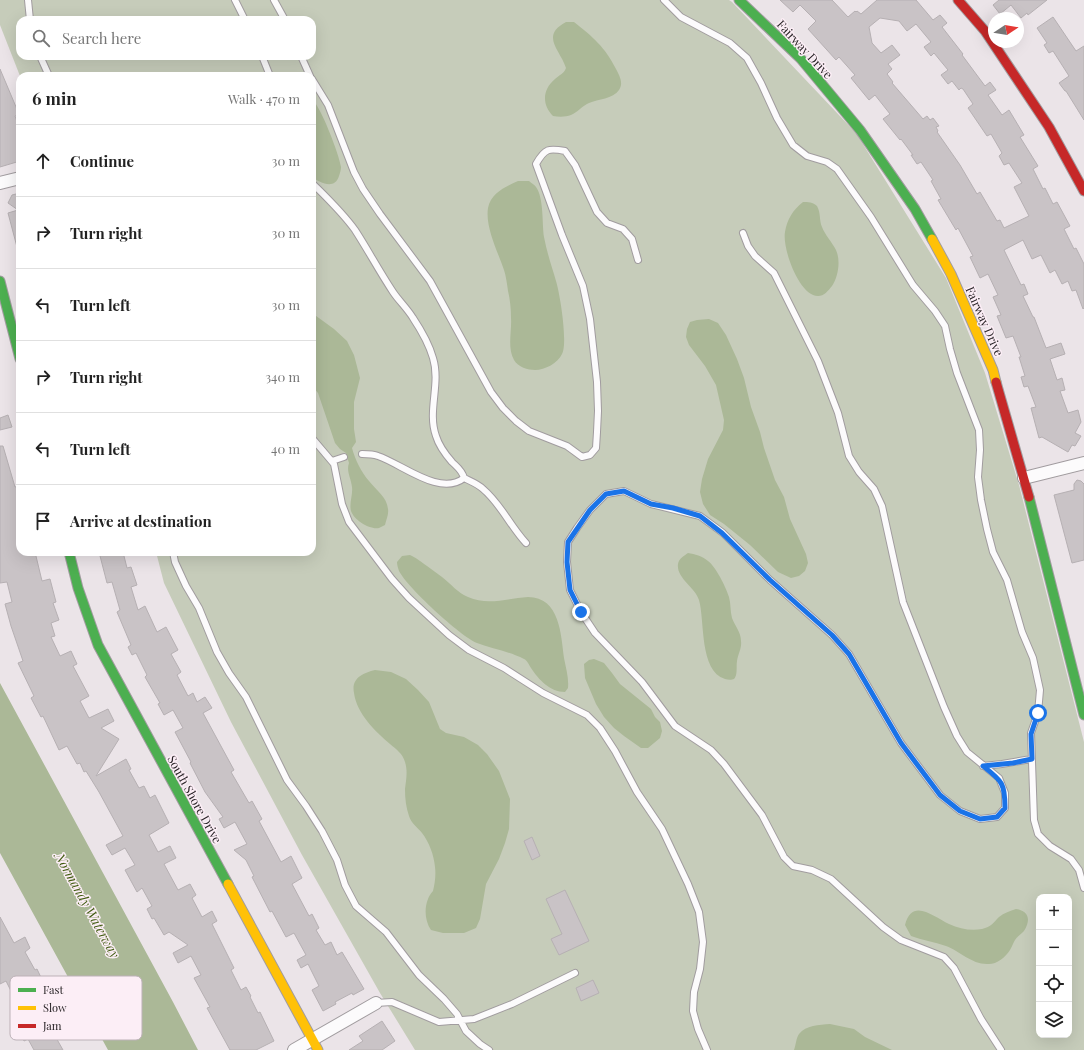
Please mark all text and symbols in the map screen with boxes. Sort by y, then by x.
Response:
north arrow [988,12,1024,48]
search box [16,16,316,60]
street label: Fairway Drive [774,16,836,82]
icon: search [30,27,52,49]
text: Search here [62,28,141,48]
text: 6 min [32,87,77,109]
text: Walk · 470 m [228,90,300,107]
icon: ahead [32,150,54,172]
text: Continue [70,151,134,171]
text: 30 m [272,152,300,169]
icon: right [32,222,54,244]
text: Turn right [70,223,143,243]
text: 30 m [272,224,300,241]
street label: Fairway Drive [963,284,1007,358]
icon: left [32,294,54,316]
text: Turn left [70,295,131,315]
text: 30 m [272,296,300,313]
icon: right [32,366,54,388]
text: Turn right [70,367,143,387]
text: 340 m [265,368,300,385]
icon: left [32,438,54,460]
text: Turn left [70,439,131,459]
text: 40 m [271,440,300,457]
icon: arrive [32,510,54,532]
text: Arrive at destination [70,511,212,531]
route end [572,603,590,621]
route start [1029,704,1047,722]
street label: South Shore Drive [164,752,226,846]
water label: Normandy Waterway [52,848,124,961]
map controls [1036,894,1072,1038]
button: + [1036,894,1072,930]
button: − [1036,930,1072,966]
button: locate [1036,966,1072,1002]
legend [10,976,142,1040]
text: Fast [43,982,63,997]
text: Slow [43,1000,67,1015]
button: layers [1036,1002,1072,1038]
text: Jam [42,1018,62,1033]

